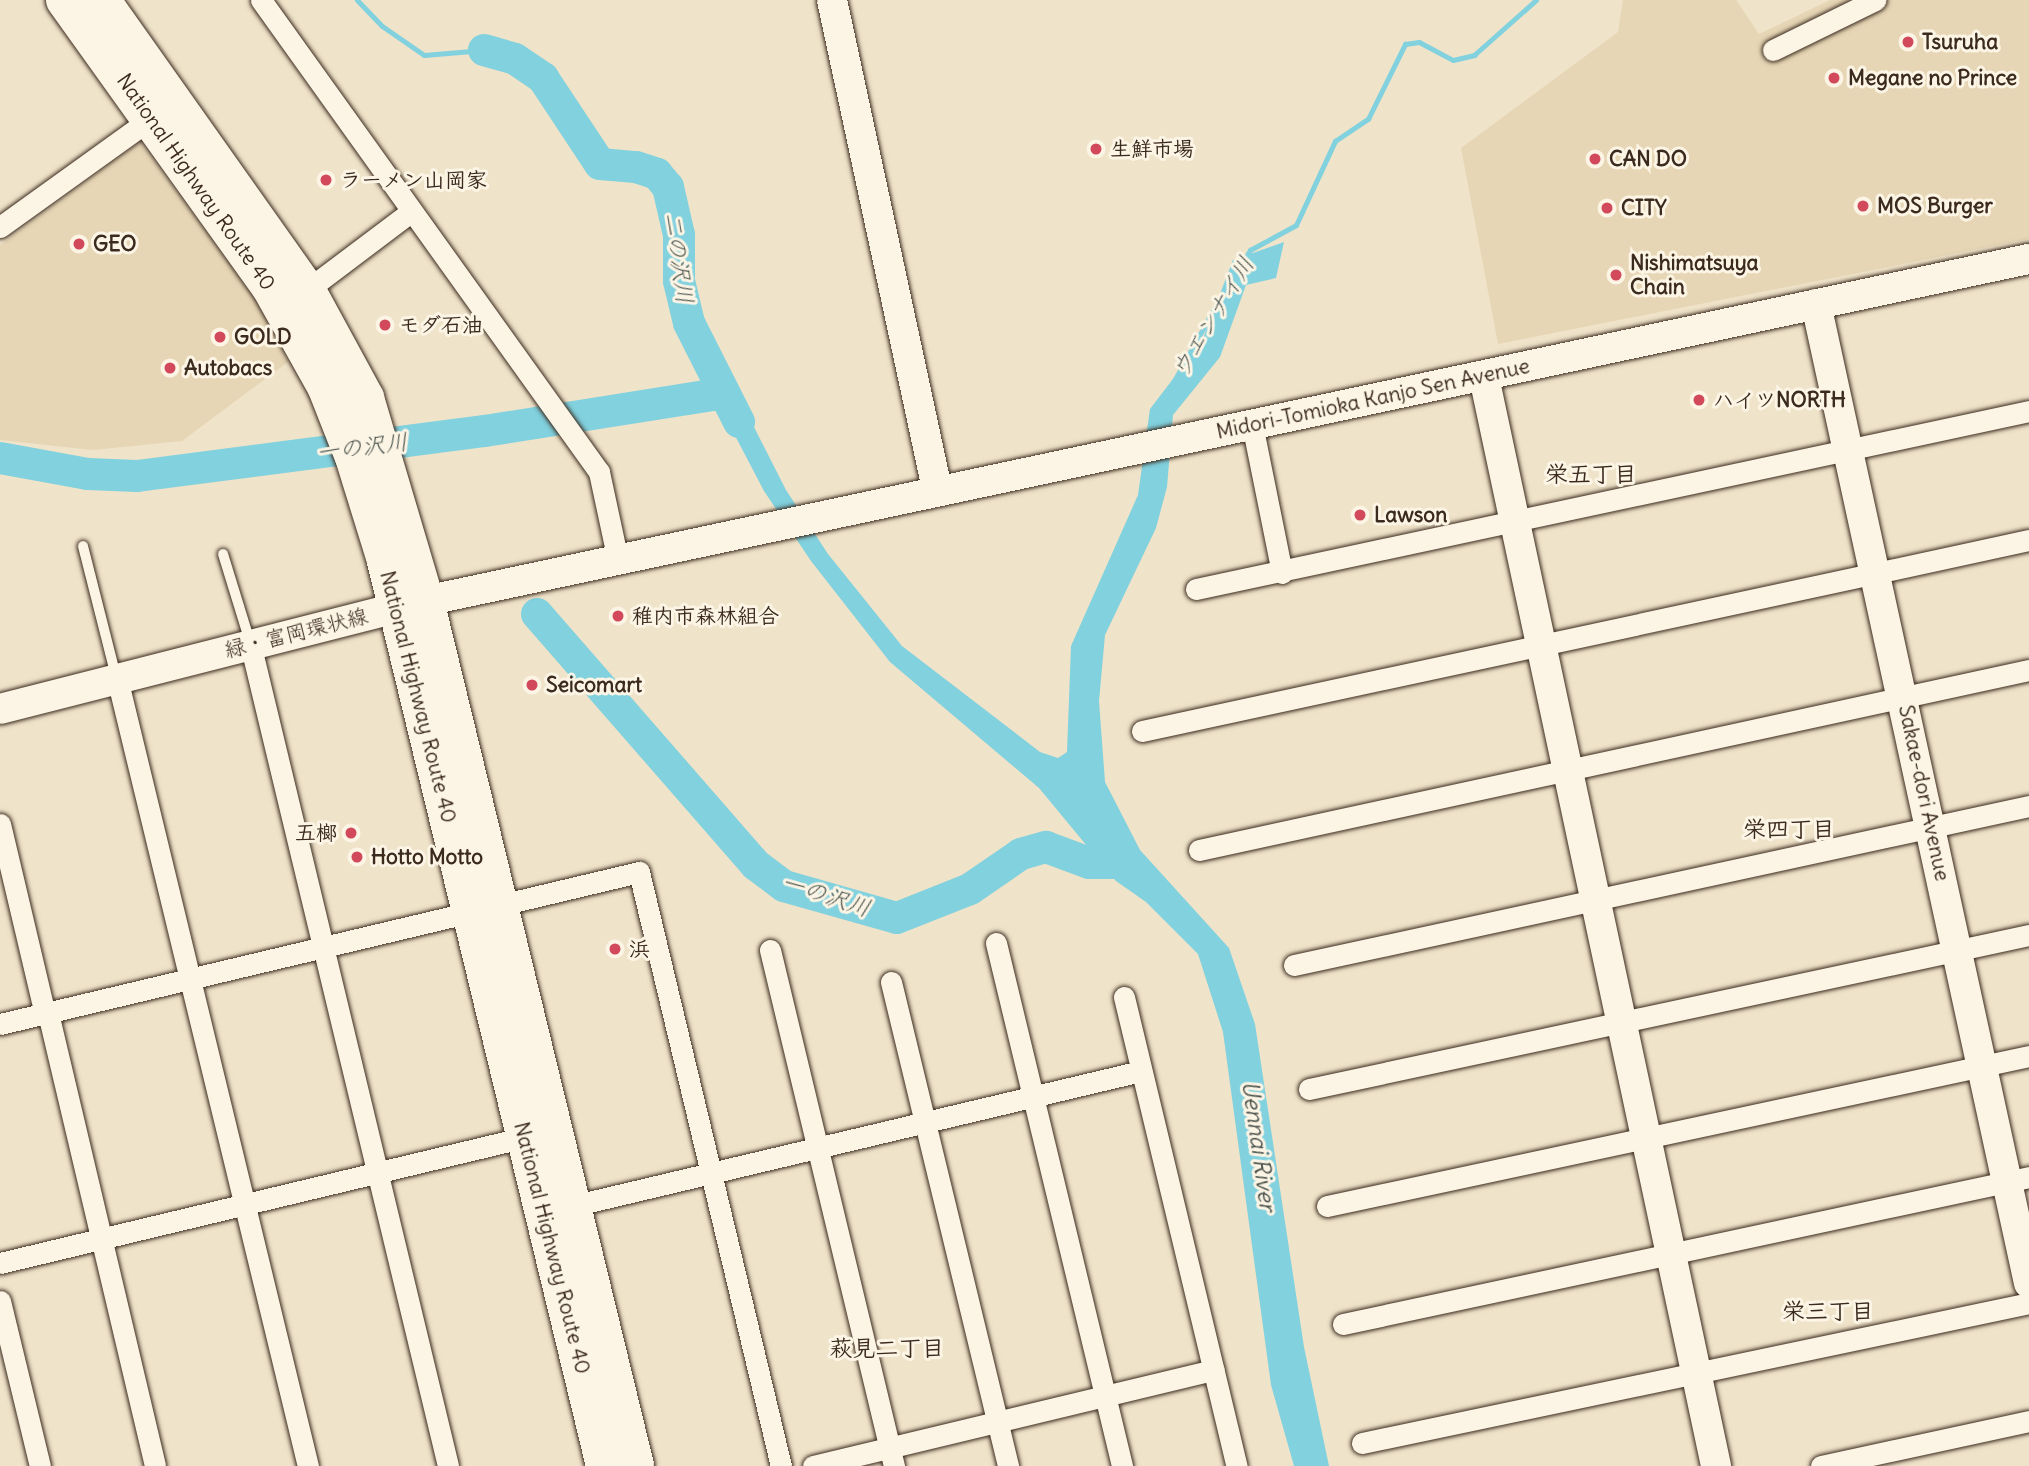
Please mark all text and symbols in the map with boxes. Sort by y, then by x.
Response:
place label: Tsuruha [1922,29,1998,55]
marker: Tsuruha [1900,34,1916,50]
place label: Megane no Prince [1848,65,2017,91]
street label: National Highway Route 40 [111,69,281,295]
marker: Megane no Prince [1826,70,1842,86]
place label: 生鮮市場 [1110,136,1194,162]
marker: 生鮮市場 [1088,141,1104,157]
place label: CAN DO [1609,146,1687,172]
marker: CAN DO [1587,151,1603,167]
place label: ラーメン山岡家 [340,167,487,193]
marker: ラーメン山岡家 [318,172,334,188]
place label: MOS Burger [1877,193,1993,219]
place label: CITY [1621,195,1667,221]
marker: MOS Burger [1855,198,1871,214]
marker: CITY [1599,200,1615,216]
water label: 二の沢川 [659,211,699,305]
place label: GEO [93,231,136,257]
marker: GEO [71,236,87,252]
place label: Nishimatsuya Chain [1630,250,1759,300]
water label: ウエンナイ川 [1166,251,1260,383]
marker: Nishimatsuya Chain [1608,267,1624,283]
place label: モダ石油 [399,312,483,338]
marker: モダ石油 [377,317,393,333]
place label: GOLD [234,324,292,350]
marker: GOLD [212,329,228,345]
street label: Midori-Tomioka Kanjo Sen Avenue [1214,353,1532,445]
place label: Autobacs [184,355,272,381]
marker: Autobacs [162,360,178,376]
place label: ハイツNORTH [1713,387,1846,413]
marker: ハイツNORTH [1691,392,1707,408]
water label: 一の沢川 [315,428,409,466]
district label: 栄五丁目 [1545,460,1637,488]
place label: Lawson [1374,502,1447,528]
marker: Lawson [1352,507,1368,523]
street label: National Highway Route 40 [374,568,462,826]
street label: 緑・富岡環状線 [222,603,370,663]
place label: 稚内市森林組合 [632,603,779,629]
marker: 稚内市森林組合 [610,608,626,624]
place label: Seicomart [546,672,642,698]
marker: Seicomart [524,677,540,693]
street label: Sakae-dori Avenue [1893,703,1955,883]
district label: 栄四丁目 [1743,815,1835,843]
place label: 五榔 [295,820,337,846]
marker: 五榔 [343,825,359,841]
place label: Hotto Motto [371,844,483,870]
marker: Hotto Motto [349,849,365,865]
water label: 一の沢川 [778,868,874,922]
place label: 浜 [629,936,650,962]
marker: 浜 [607,941,623,957]
water label: Uennai River [1236,1079,1282,1213]
street label: National Highway Route 40 [508,1119,596,1377]
district label: 栄三丁目 [1782,1297,1874,1325]
district label: 萩見二丁目 [830,1334,944,1362]

